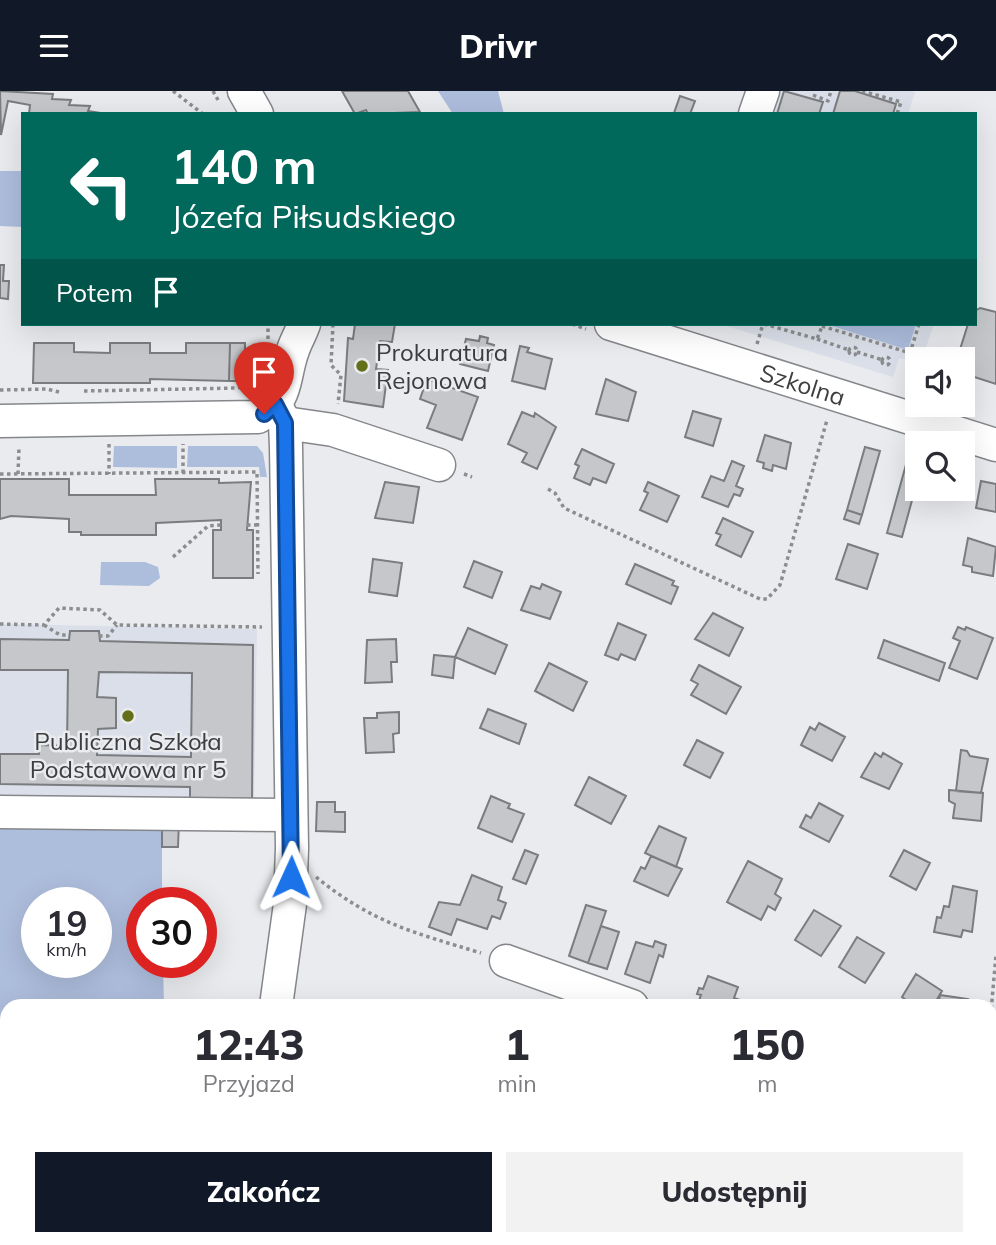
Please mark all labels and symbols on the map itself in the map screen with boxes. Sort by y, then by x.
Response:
place label: Prokuratura Rejonowa [376,337,508,395]
pin [234,342,294,414]
street label: Szkolna [757,357,849,412]
marker: Prokuratura Rejonowa [354,358,370,374]
marker: Publiczna Szkoła Podstawowa nr 5 [120,708,136,724]
place label: Publiczna Szkoła Podstawowa nr 5 [30,726,226,784]
position arrow [254,840,328,914]
speed limit sign: 30 [126,887,217,978]

